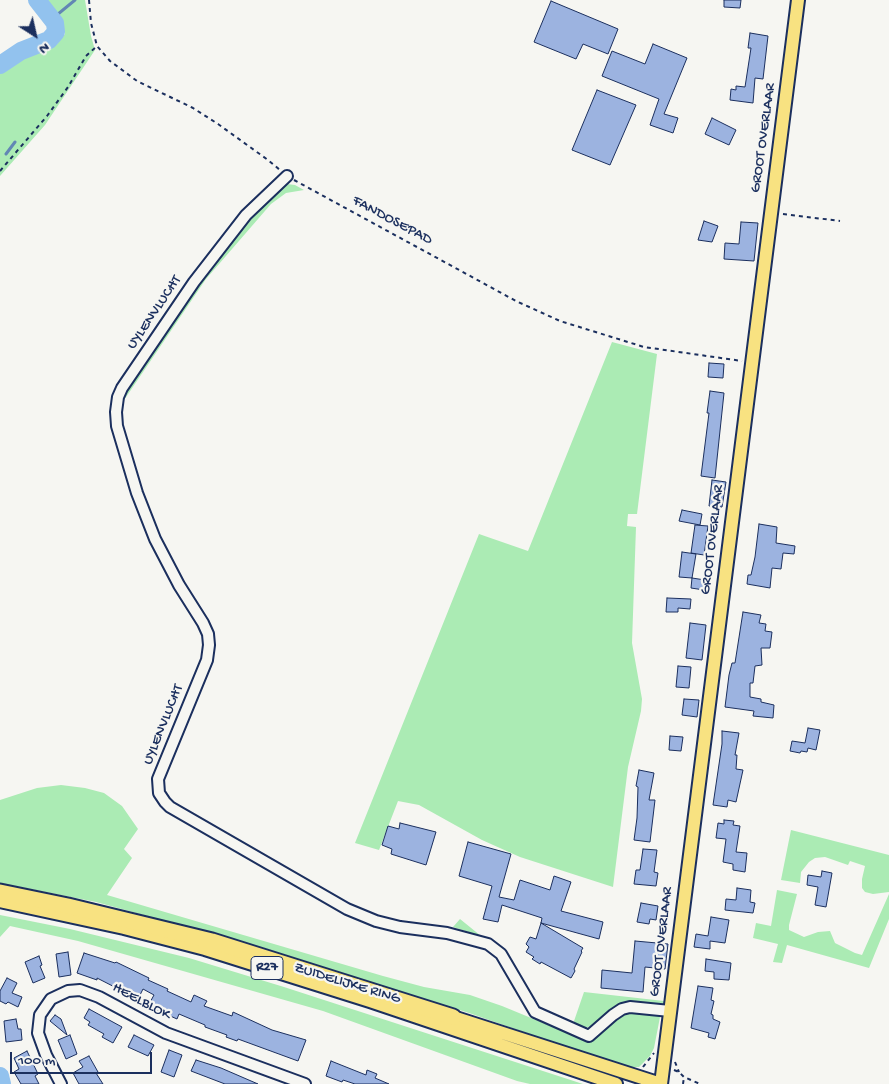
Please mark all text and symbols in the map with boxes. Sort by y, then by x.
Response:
north arrow [10,10,60,60]
text: N [35,38,53,57]
street label: GROOT OVERLAAR [747,82,781,194]
street label: FANDOSEPAD [349,192,435,250]
street label: UYLENVLUCHT [124,273,186,353]
street label: GROOT OVERLAAR [697,484,729,596]
street label: UYLENVLUCHT [140,682,188,768]
street label: GROOT OVERLAAR [646,886,678,998]
road number: R27 [251,956,283,980]
street label: ZUIDELIJKE RING [292,959,402,1009]
street label: HEELBLOK [109,979,173,1025]
scale bar [12,1042,155,1074]
text: 100 m [18,1052,55,1070]

